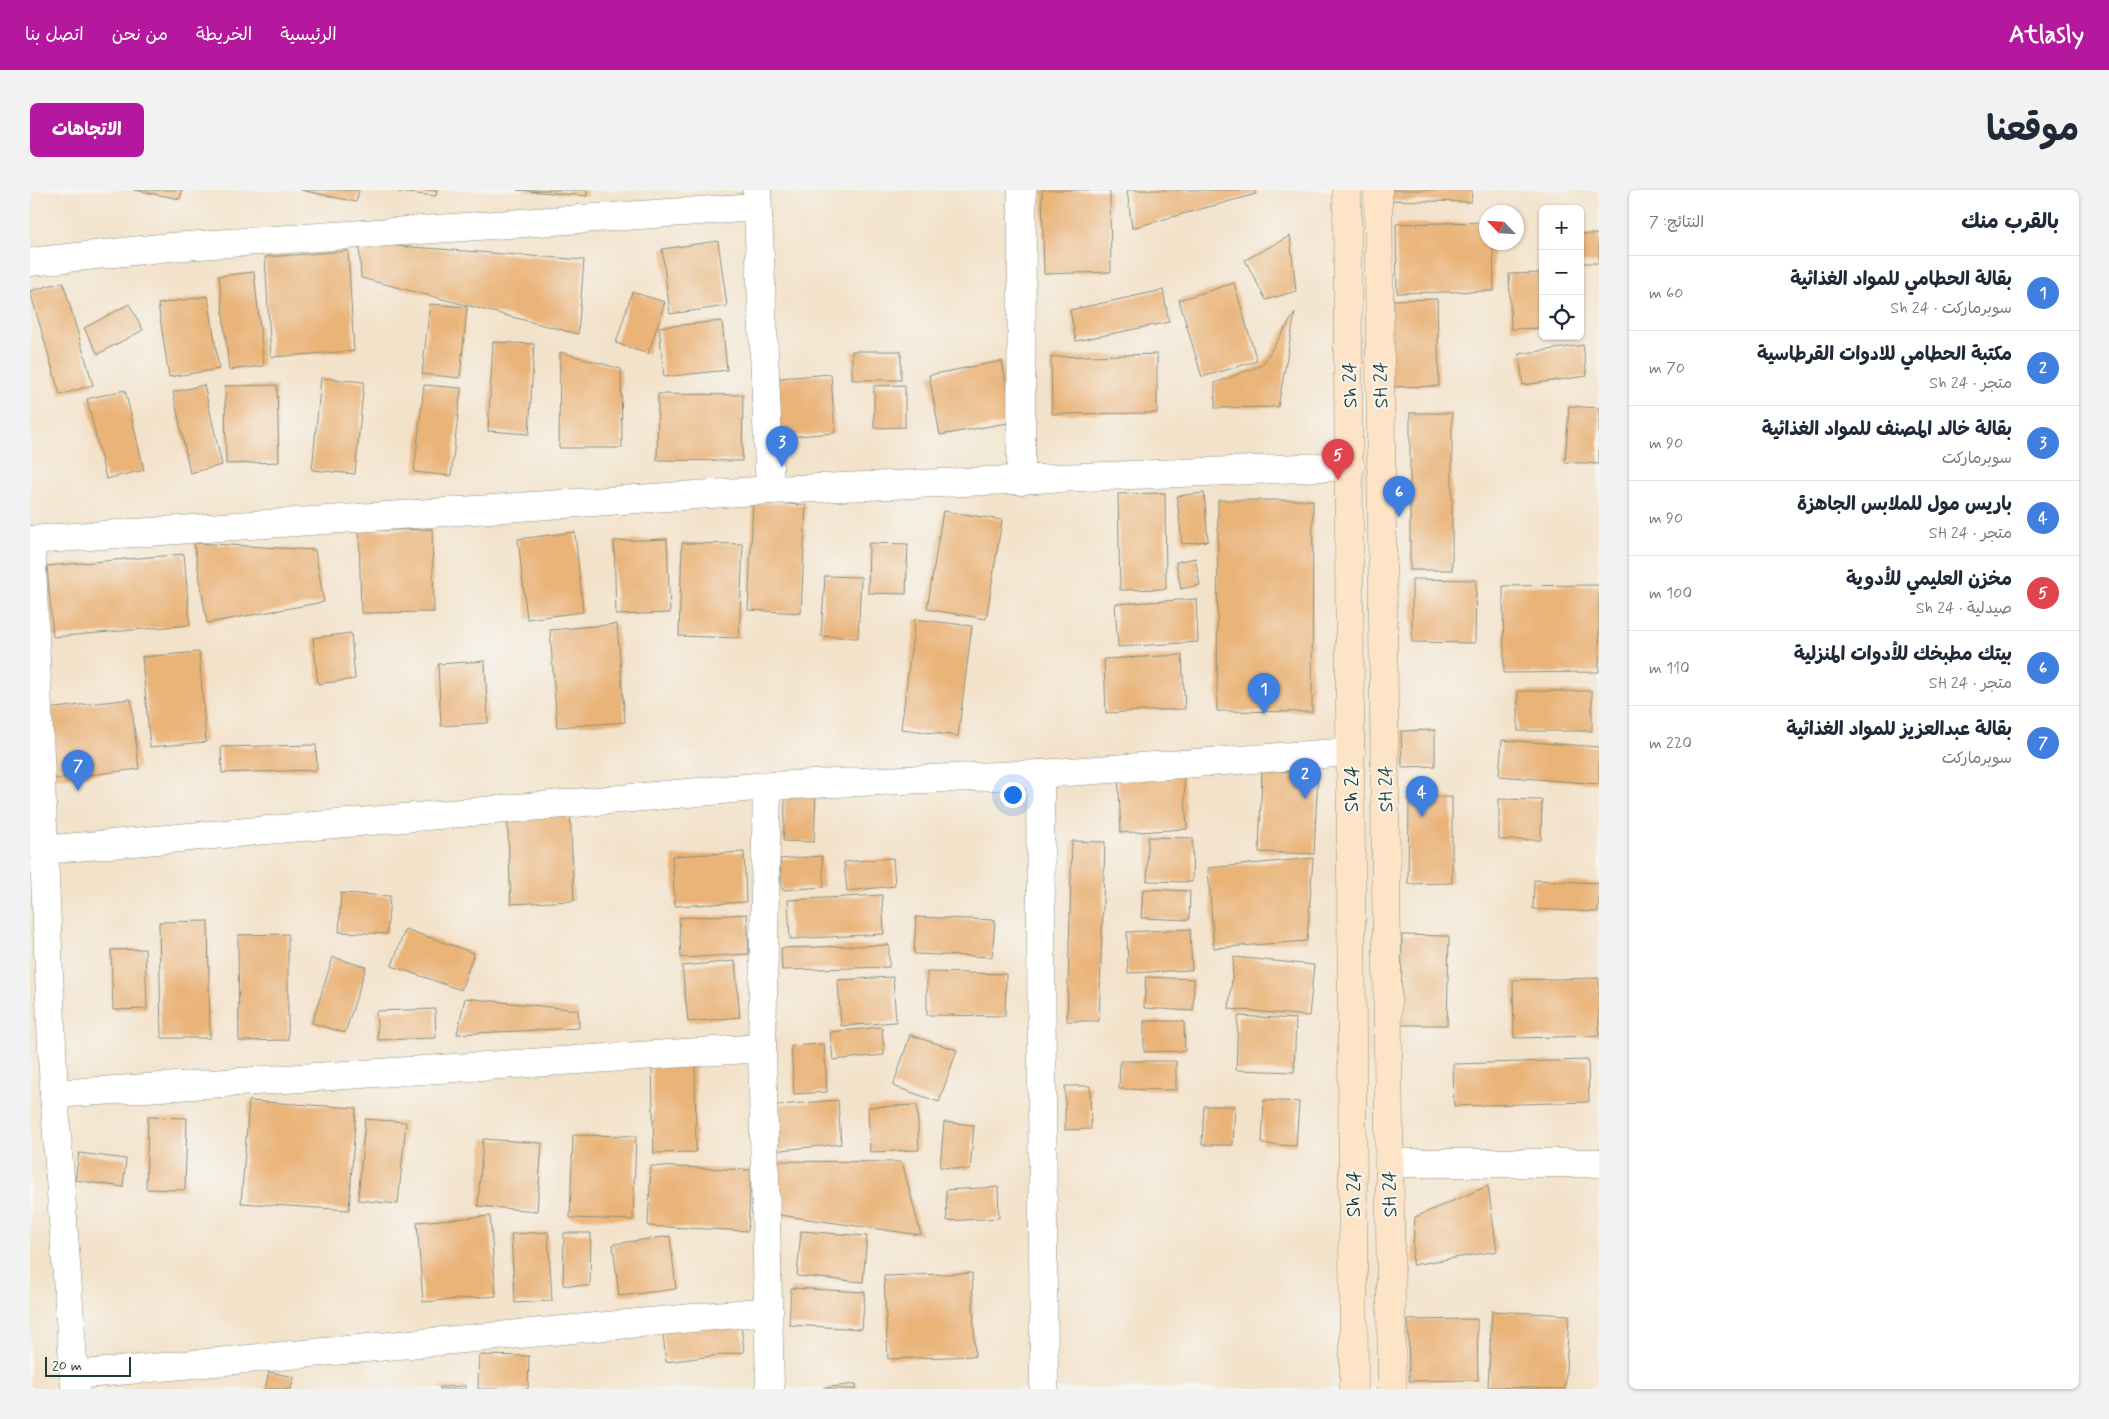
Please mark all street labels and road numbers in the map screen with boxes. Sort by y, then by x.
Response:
street label: SH 24 [1369,361,1394,409]
street label: Sh 24 [1338,362,1363,408]
street label: SH 24 [1374,765,1399,813]
street label: Sh 24 [1340,766,1365,812]
street label: SH 24 [1378,1170,1403,1218]
street label: Sh 24 [1342,1171,1367,1217]

